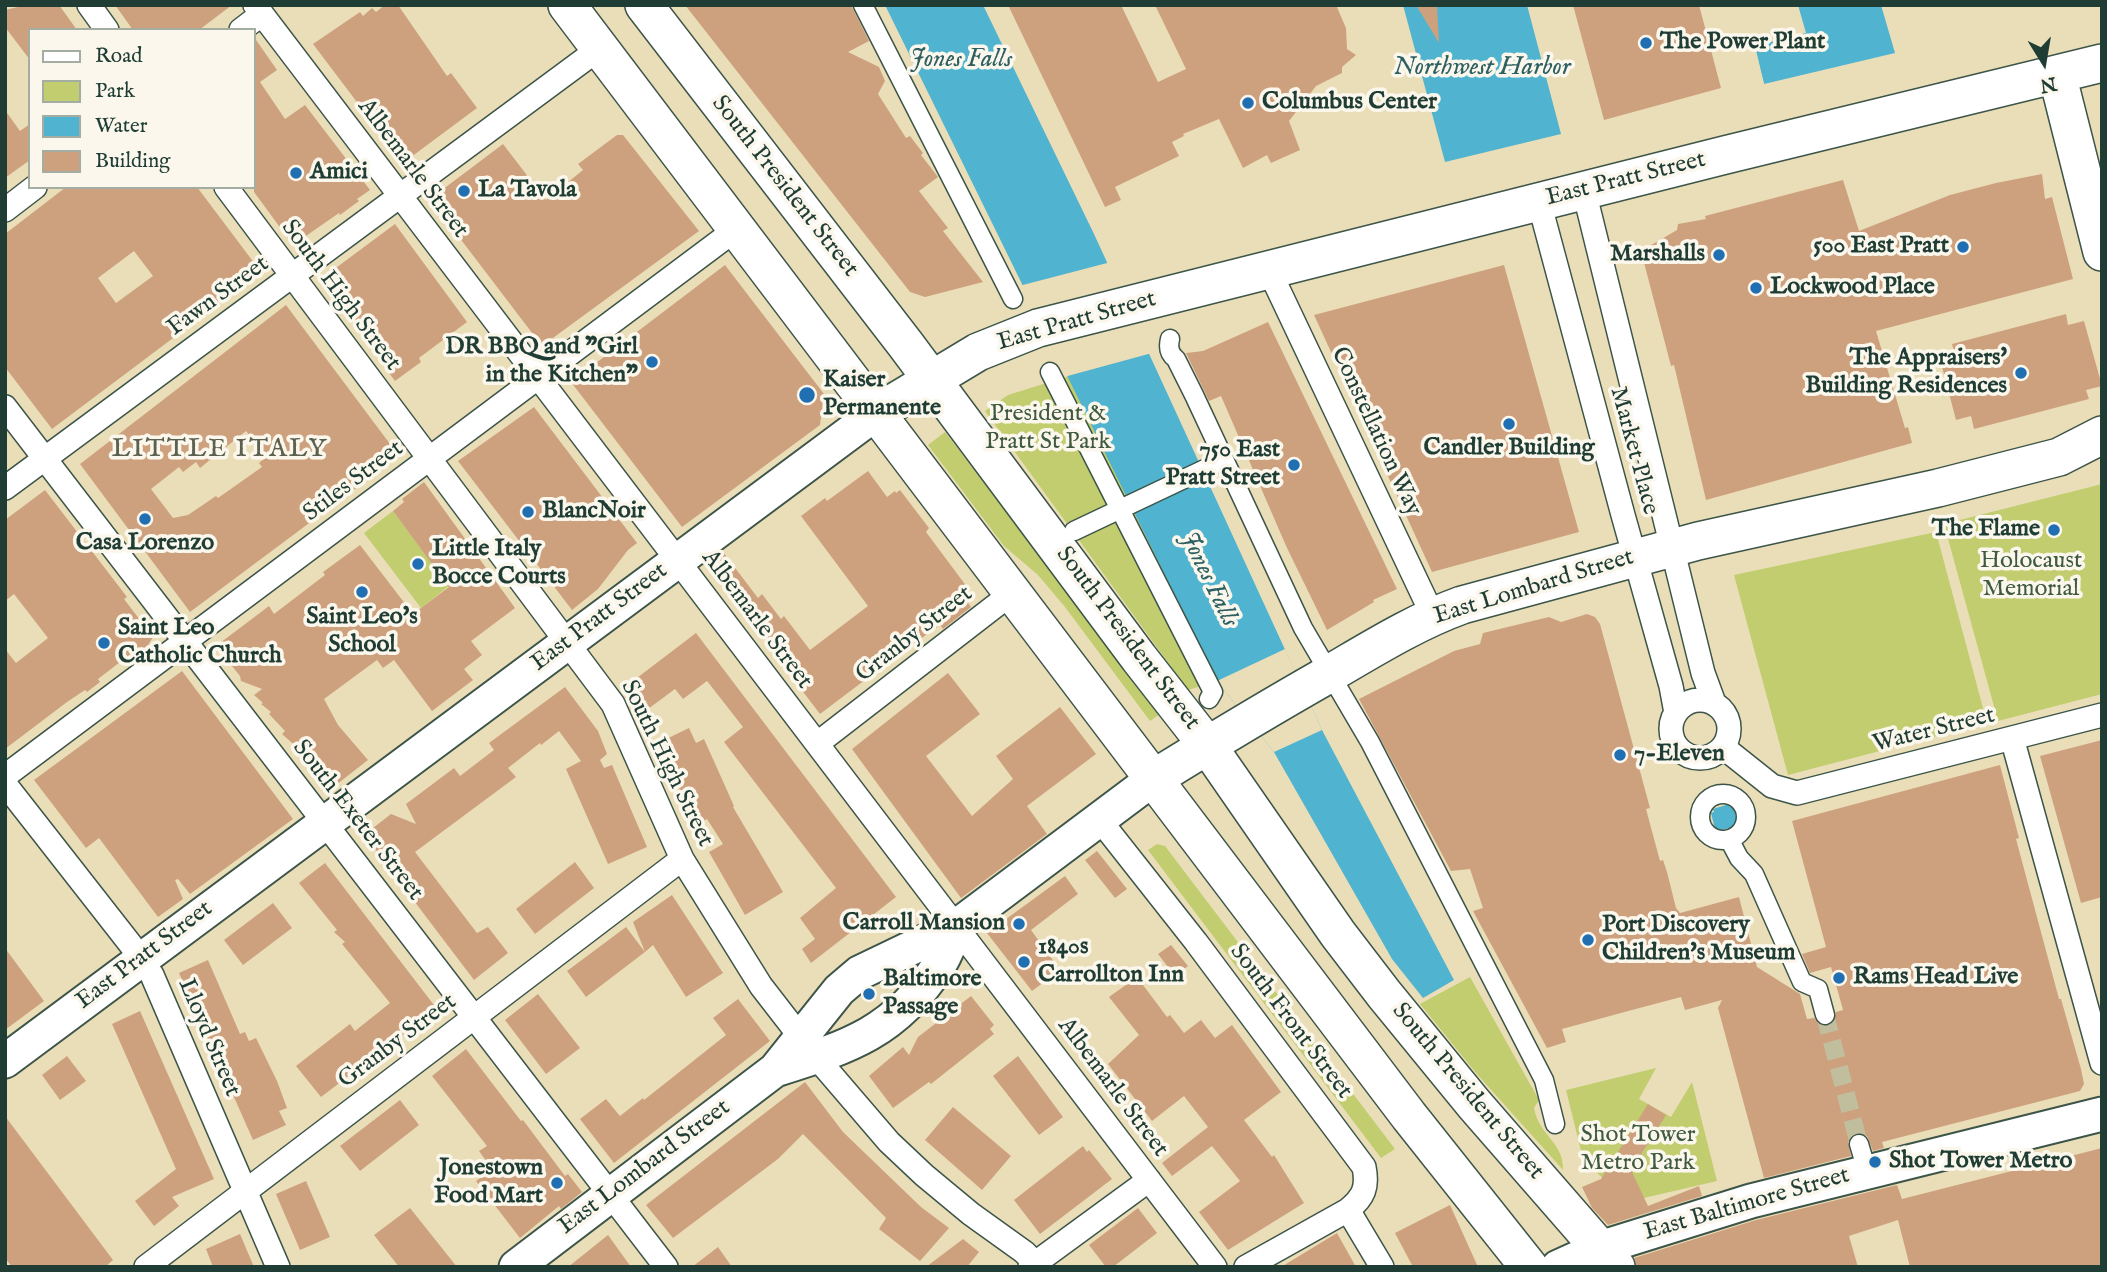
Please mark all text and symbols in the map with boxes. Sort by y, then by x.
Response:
legend [28,28,256,189]
north arrow [2009,28,2079,98]
place label: The Power Plant [1660,29,1825,57]
marker: The Power Plant [1638,35,1654,51]
text: Road [95,43,142,70]
water label: Jones Falls [910,45,1012,77]
water label: Northwest Harbor [1393,53,1571,85]
text: N [2038,70,2058,97]
text: Park [95,78,135,105]
place label: Columbus Center [1262,89,1437,117]
street label: South President Street [704,91,864,283]
street label: Albemarle Street [350,94,474,244]
marker: Columbus Center [1240,95,1256,111]
text: Water [95,113,147,140]
street label: East Pratt Street [1543,146,1709,214]
text: Building [95,148,170,175]
place label: Amici [310,159,368,187]
marker: Amici [288,165,304,181]
place label: La Tavola [478,177,577,205]
marker: La Tavola [456,183,472,199]
street label: South High Street [274,215,406,377]
place label: 500 East Pratt [1813,233,1949,261]
marker: 500 East Pratt [1955,239,1971,255]
place label: Marshalls [1610,241,1705,269]
marker: Marshalls [1711,247,1727,263]
street label: Fawn Street [163,251,275,343]
place label: Lockwood Place [1770,274,1935,302]
marker: Lockwood Place [1748,280,1764,296]
street label: East Pratt Street [995,286,1159,358]
place label: DR BBQ and "Girl in the Kitchen" [445,334,638,390]
street label: Constellation Way [1323,343,1427,521]
place label: The Appraisers' Building Residences [1805,345,2007,401]
marker: DR BBQ and "Girl in the Kitchen" [644,354,660,370]
marker: The Appraisers' Building Residences [2013,365,2029,381]
place label: Kaiser Permanente [823,367,941,423]
street label: Market Place [1602,384,1664,518]
marker: Kaiser Permanente [797,385,817,405]
park label: President & Pratt St Park [985,401,1111,457]
marker: Candler Building [1501,416,1517,432]
district label: LITTLE ITALY [113,435,327,467]
street label: Stiles Street [298,435,410,529]
place label: Candler Building [1424,435,1594,463]
place label: 750 East Pratt Street [1166,437,1280,493]
marker: 750 East Pratt Street [1286,457,1302,473]
place label: BlancNoir [542,498,646,526]
marker: BlancNoir [520,504,536,520]
marker: Casa Lorenzo [137,511,153,527]
place label: The Flame [1932,516,2040,544]
marker: The Flame [2046,522,2062,538]
water label: Jones Falls [1172,527,1244,633]
place label: Casa Lorenzo [76,530,214,558]
place label: Little Italy Bocce Courts [432,536,566,592]
street label: South President Street [1049,542,1205,736]
street label: East Lombard Street [1431,544,1637,632]
street label: Albemarle Street [694,545,818,695]
park label: Holocaust Memorial [1980,548,2082,604]
marker: Little Italy Bocce Courts [410,556,426,572]
street label: East Pratt Street [526,557,674,679]
street label: Granby Street [851,580,979,690]
marker: Saint Leo's School [354,584,370,600]
place label: Saint Leo's School [306,604,418,660]
place label: Saint Leo Catholic Church [118,615,282,671]
marker: Saint Leo Catholic Church [96,635,112,651]
street label: South High Street [613,676,719,852]
street label: Water Street [1870,702,1998,760]
street label: South Exeter Street [285,735,429,907]
place label: 7-Eleven [1634,741,1725,769]
marker: 7-Eleven [1612,747,1628,763]
street label: East Pratt Street [71,895,219,1017]
place label: Carroll Mansion [843,910,1005,938]
place label: Port Discovery Children's Museum [1602,912,1796,968]
marker: Carroll Mansion [1011,916,1027,932]
marker: Port Discovery Children's Museum [1580,932,1596,948]
place label: 1840s Carrollton Inn [1038,934,1184,990]
street label: South Front Street [1222,939,1358,1105]
marker: 1840s Carrollton Inn [1016,954,1032,970]
place label: Rams Head Live [1853,964,2018,992]
place label: Baltimore Passage [883,966,982,1022]
marker: Rams Head Live [1831,970,1847,986]
street label: Lloyd Street [170,975,246,1101]
marker: Baltimore Passage [861,986,877,1002]
street label: Granby Street [333,988,463,1096]
street label: South President Street [1385,998,1549,1186]
street label: Albemarle Street [1050,1013,1174,1163]
street label: East Lombard Street [554,1094,736,1242]
park label: Shot Tower Metro Park [1581,1122,1695,1178]
place label: Shot Tower Metro [1889,1148,2073,1176]
marker: Shot Tower Metro [1867,1154,1883,1170]
place label: Jonestown Food Mart [434,1155,543,1211]
street label: East Baltimore Street [1641,1162,1853,1248]
marker: Jonestown Food Mart [549,1175,565,1191]

